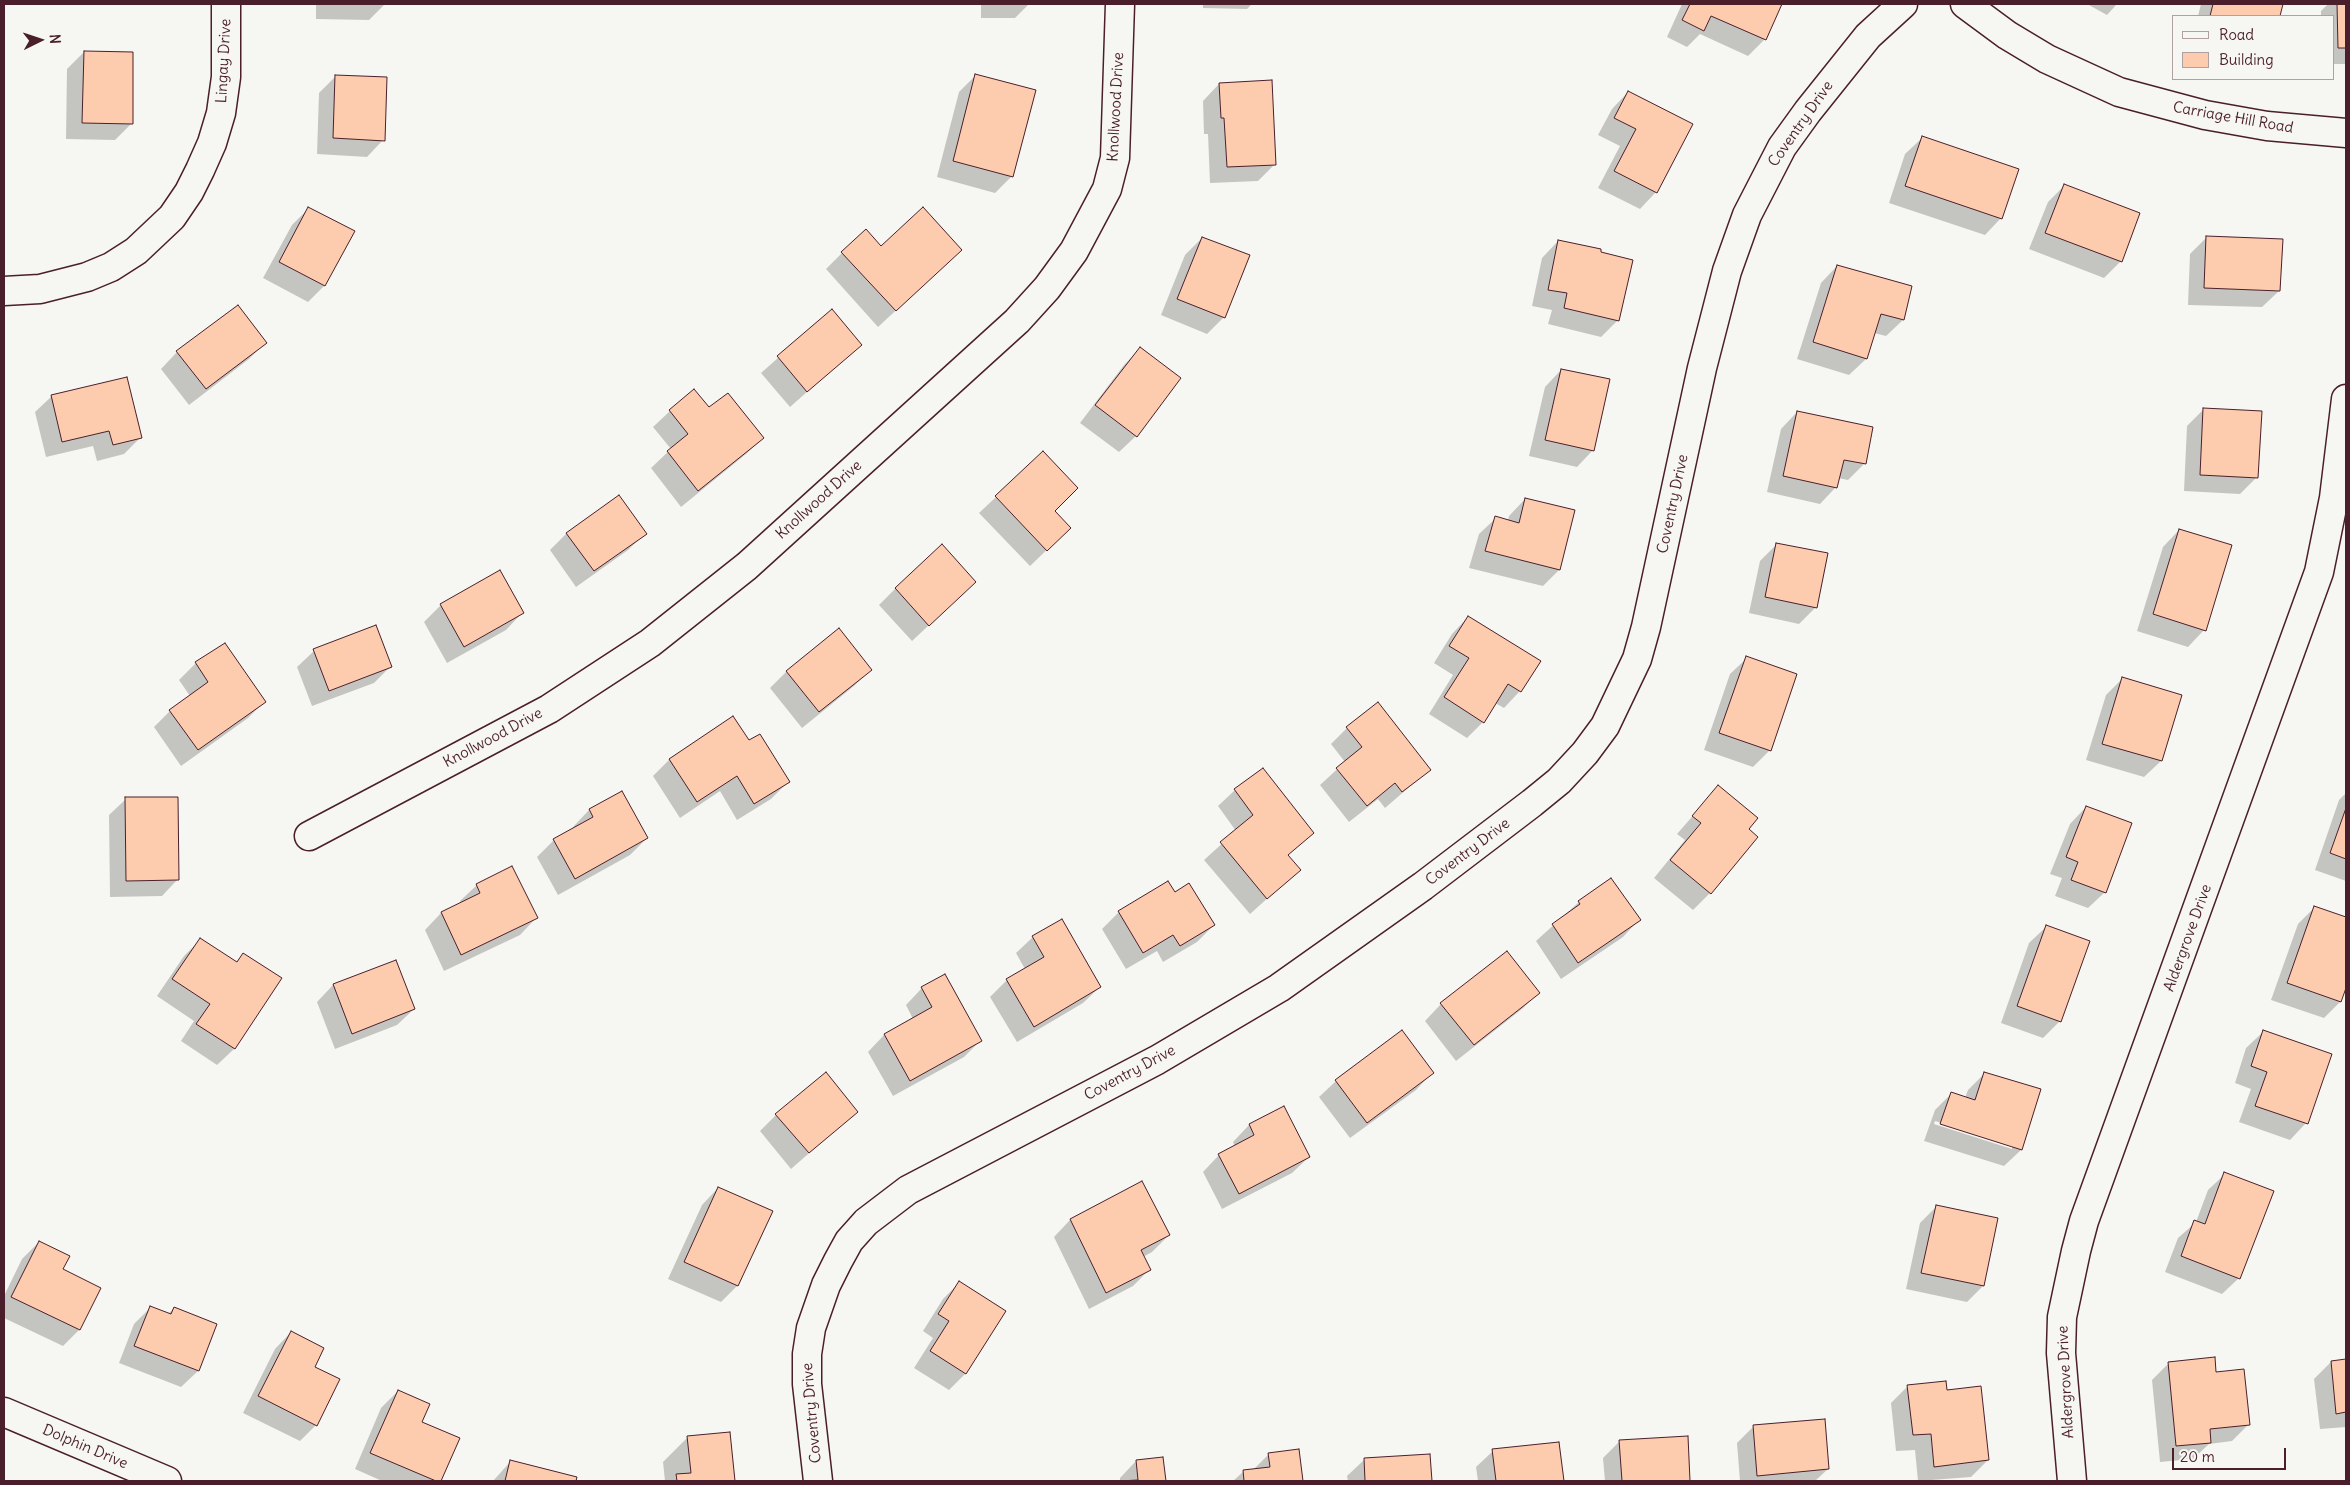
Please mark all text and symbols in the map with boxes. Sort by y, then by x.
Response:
north arrow [15,15,65,65]
legend [2172,15,2335,80]
street label: Lingay Drive [213,18,235,104]
text: Road [2219,25,2254,44]
text: N [46,33,64,44]
text: Building [2219,50,2274,69]
street label: Knollwood Drive [1104,52,1128,162]
street label: Coventry Drive [1765,78,1837,170]
street label: Carriage Hill Road [2171,99,2295,137]
street label: Coventry Drive [1654,453,1692,555]
street label: Knollwood Drive [772,457,866,543]
street label: Knollwood Drive [440,704,546,772]
street label: Coventry Drive [1422,814,1514,890]
street label: Aldergrove Drive [2160,882,2216,994]
street label: Coventry Drive [1081,1041,1179,1105]
street label: Aldergrove Drive [2054,1325,2078,1439]
street label: Coventry Drive [799,1362,825,1464]
street label: Dolphin Drive [40,1421,130,1473]
scale bar [2175,1438,2289,1470]
text: 20 m [2180,1447,2215,1466]

